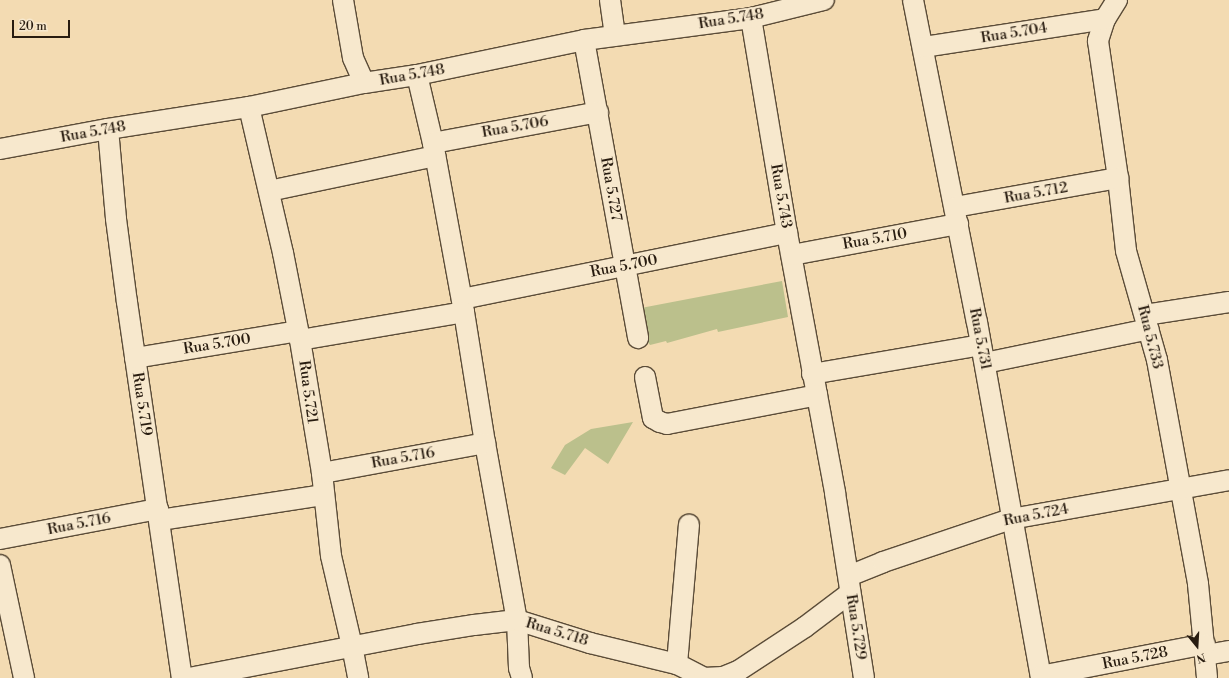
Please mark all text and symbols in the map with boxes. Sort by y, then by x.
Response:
street label: Rua 5.748 [697,5,765,33]
scale bar [14,12,72,38]
text: 20 m [19,19,47,34]
street label: Rua 5.704 [979,19,1049,47]
street label: Rua 5.748 [378,60,446,90]
street label: Rua 5.706 [480,112,550,142]
street label: Rua 5.748 [59,117,127,147]
street label: Rua 5.727 [597,156,625,222]
street label: Rua 5.743 [766,162,796,230]
street label: Rua 5.712 [1003,179,1069,207]
street label: Rua 5.710 [841,224,909,254]
street label: Rua 5.700 [589,251,659,281]
street label: Rua 5.733 [1133,303,1167,371]
street label: Rua 5.731 [965,306,995,372]
street label: Rua 5.700 [182,330,252,358]
street label: Rua 5.721 [295,359,321,425]
street label: Rua 5.719 [128,371,156,437]
street label: Rua 5.716 [370,444,436,472]
street label: Rua 5.724 [1002,500,1070,530]
street label: Rua 5.716 [46,509,112,539]
street label: Rua 5.729 [842,593,870,661]
street label: Rua 5.718 [523,614,591,650]
north arrow [1177,626,1217,666]
street label: Rua 5.728 [1101,643,1169,673]
text: N [1194,649,1207,665]

